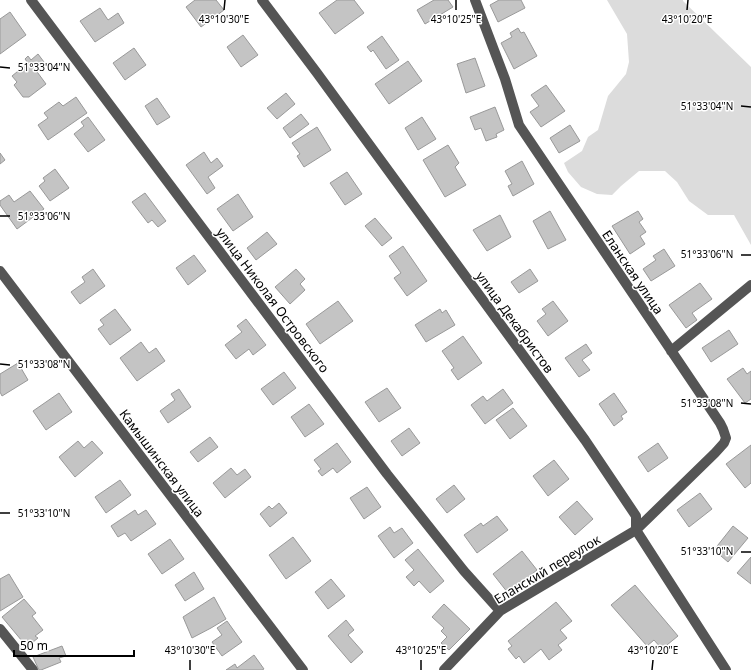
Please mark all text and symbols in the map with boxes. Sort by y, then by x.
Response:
text: 43°10'30"E [199,12,249,26]
text: 43°10'25"E [431,12,481,26]
text: 43°10'20"E [662,12,712,26]
text: 51°33'04"N [18,60,70,74]
text: 51°33'04"N [681,99,733,113]
text: 51°33'06"N [18,209,70,223]
street label: улица Николая Островского [212,224,334,376]
street label: Еланская улица [598,226,668,318]
text: 51°33'06"N [681,247,733,261]
street label: улица Декабристов [472,267,558,377]
text: 51°33'08"N [18,357,70,371]
text: 51°33'08"N [681,396,733,410]
street label: Камышинская улица [115,405,209,521]
text: 51°33'10"N [18,506,70,520]
street label: Еланский переулок [491,530,604,608]
text: 51°33'10"N [681,544,733,558]
scale bar [14,632,134,658]
text: 50 m [20,637,48,654]
text: 43°10'30"E [165,643,215,657]
text: 43°10'25"E [396,643,446,657]
text: 43°10'20"E [628,643,678,657]

